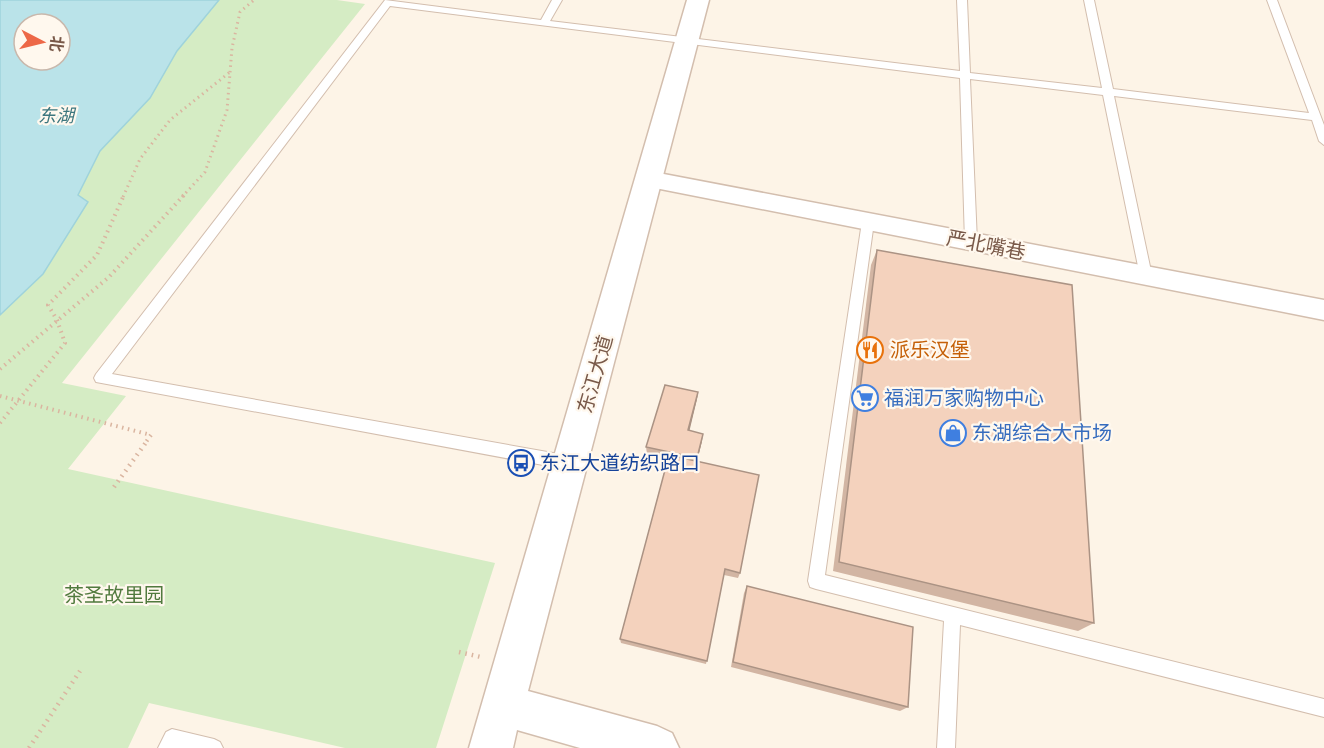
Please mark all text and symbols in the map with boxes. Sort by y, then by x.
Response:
north arrow [12,12,72,72]
text: 北 [45,35,69,53]
water label: 东湖 [38,103,77,127]
street label: 严北嘴巷 [944,224,1028,265]
street label: 东江大道 [571,332,619,416]
restaurant icon: 派乐汉堡 [855,335,885,365]
place label: 派乐汉堡 [890,336,970,363]
supermarket icon: 福润万家购物中心 [850,383,880,413]
place label: 福润万家购物中心 [884,384,1044,411]
shop icon: 东湖综合大市场 [938,418,968,448]
place label: 东湖综合大市场 [972,419,1112,446]
bus stop icon: 东江大道纺织路口 [506,448,536,478]
place label: 东江大道纺织路口 [540,449,700,476]
park label: 茶圣故里园 [64,581,164,608]

